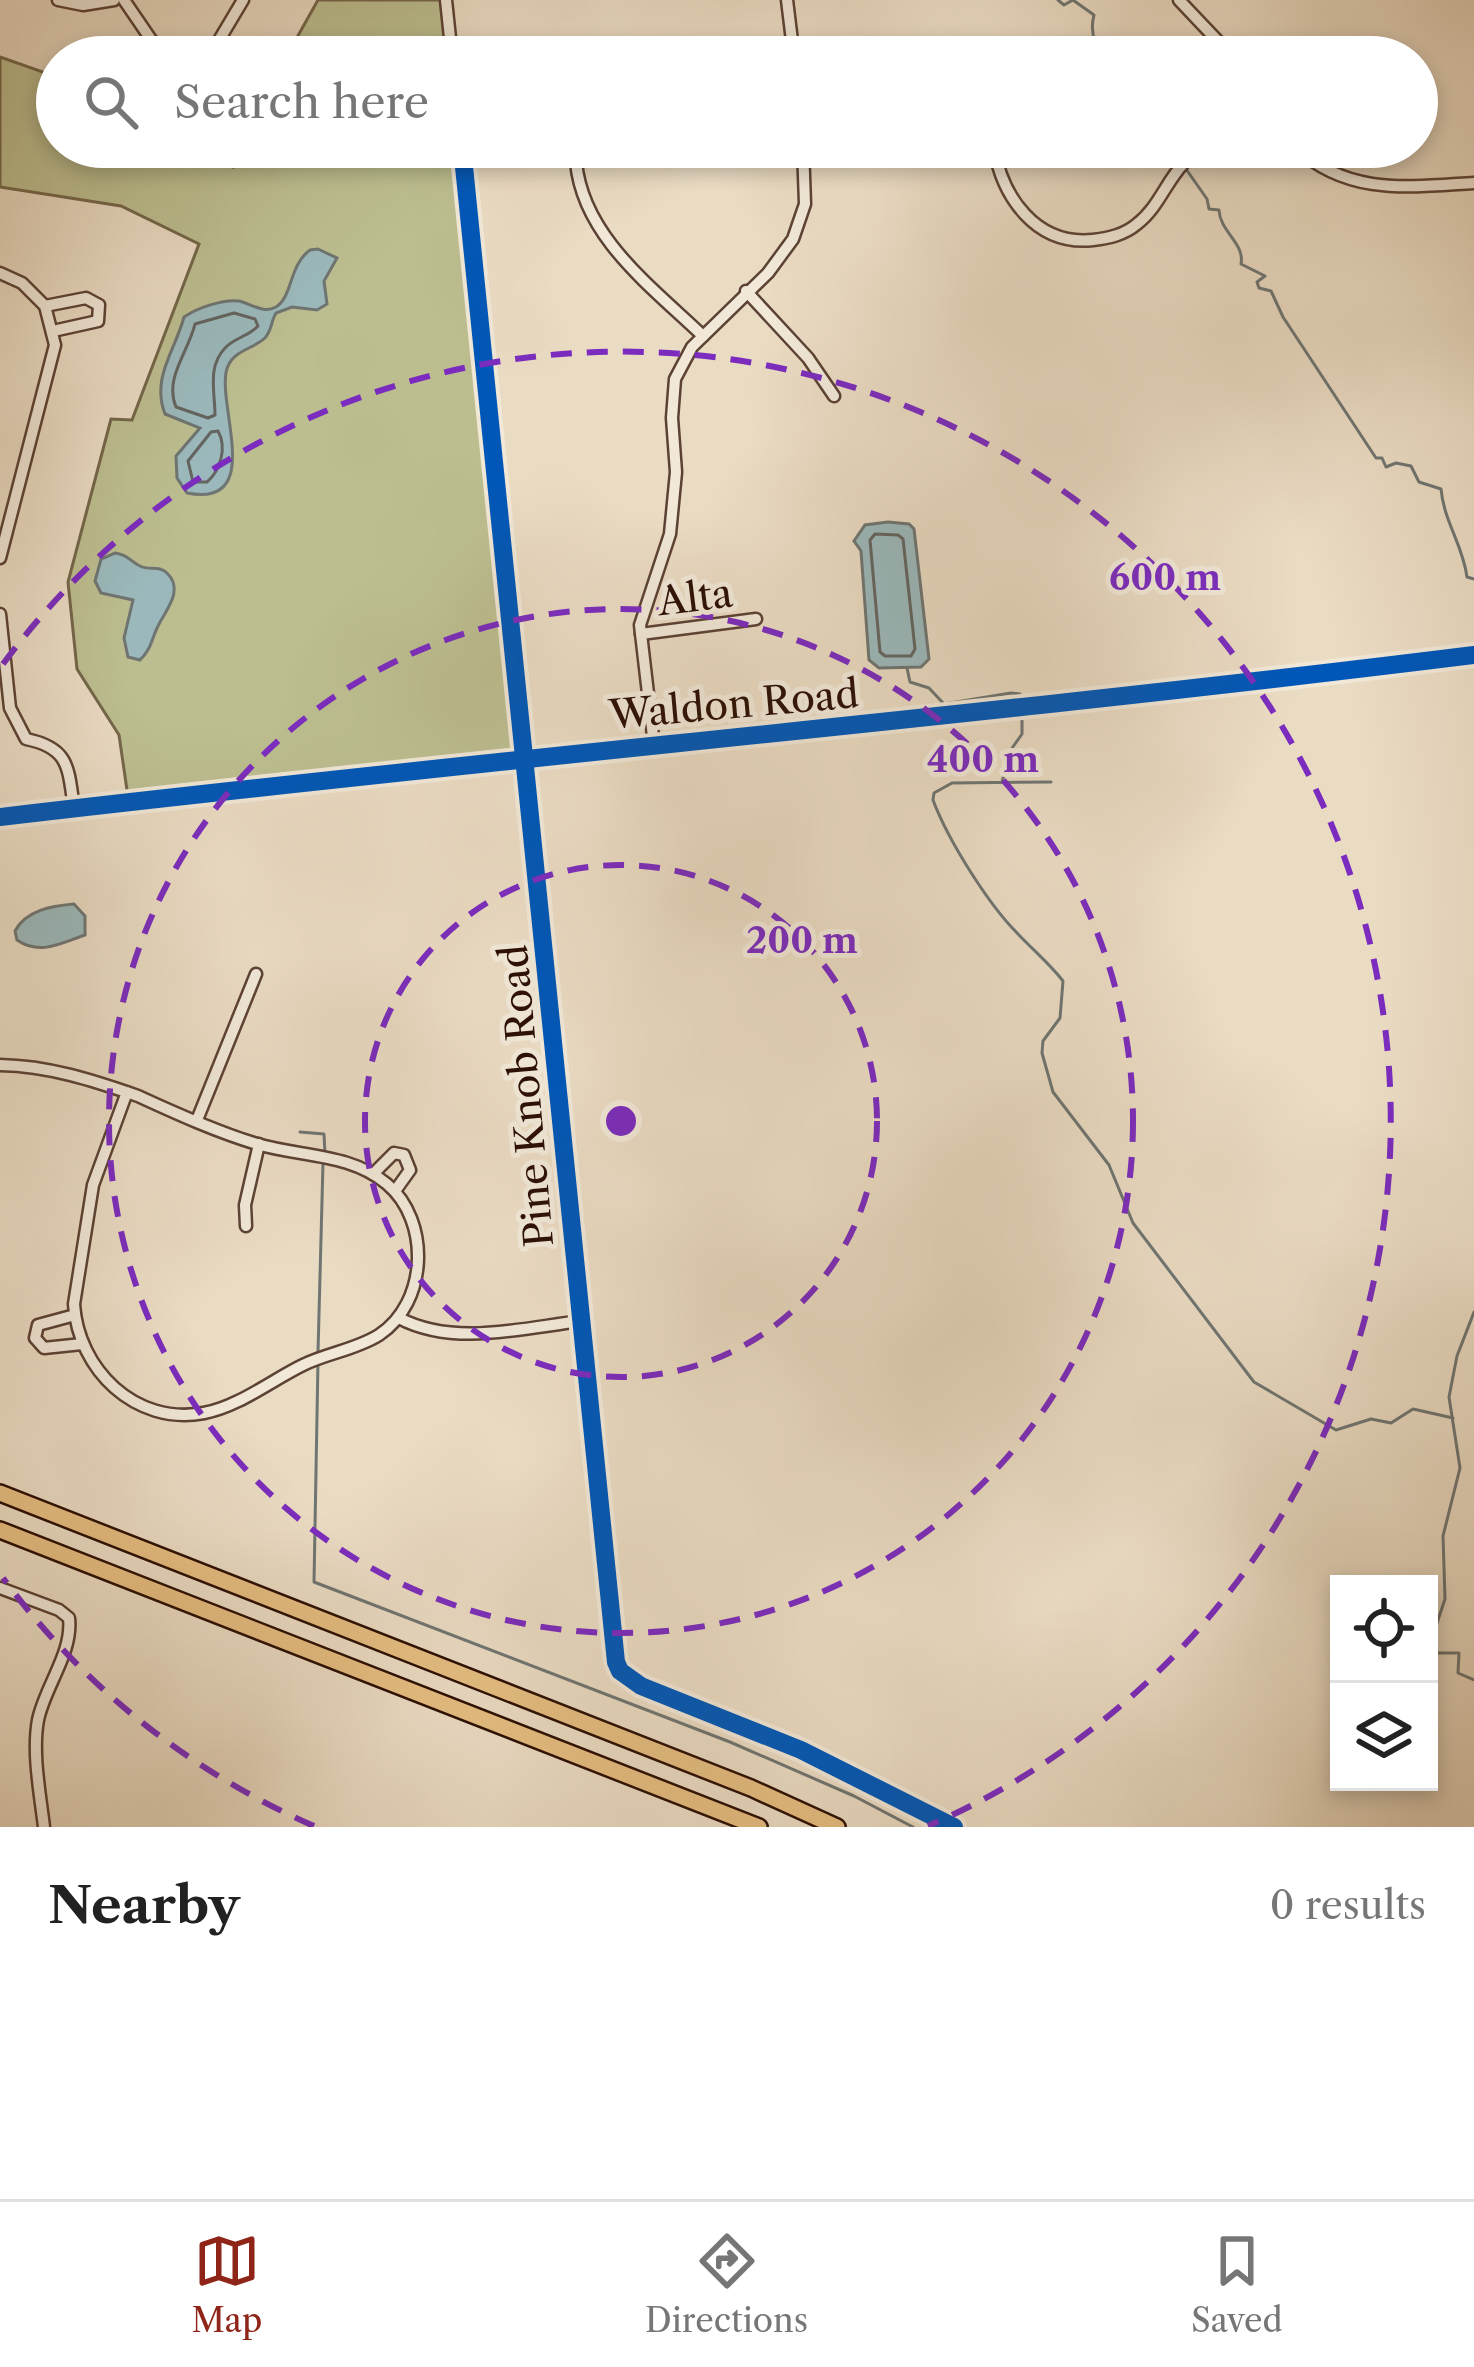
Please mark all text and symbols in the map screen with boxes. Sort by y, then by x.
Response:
search box [36,36,1438,168]
icon: search [78,69,144,135]
text: Search here [174,74,429,130]
text: 600 m [1109,555,1221,599]
street label: Alta [654,569,735,626]
street label: Waldon Road [606,669,861,739]
text: 400 m [927,737,1039,781]
text: 200 m [746,918,858,962]
street label: Pine Knob Road [489,943,563,1249]
centre of rings [600,1100,642,1142]
map controls [1330,1575,1438,1791]
button: locate [1330,1575,1438,1683]
button: layers [1330,1683,1438,1791]
text: Nearby [48,1874,240,1936]
text: 0 results [1270,1881,1426,1929]
tab: Map [191,2228,262,2341]
tab: Directions [645,2228,808,2341]
tab: Saved [1191,2228,1283,2341]

